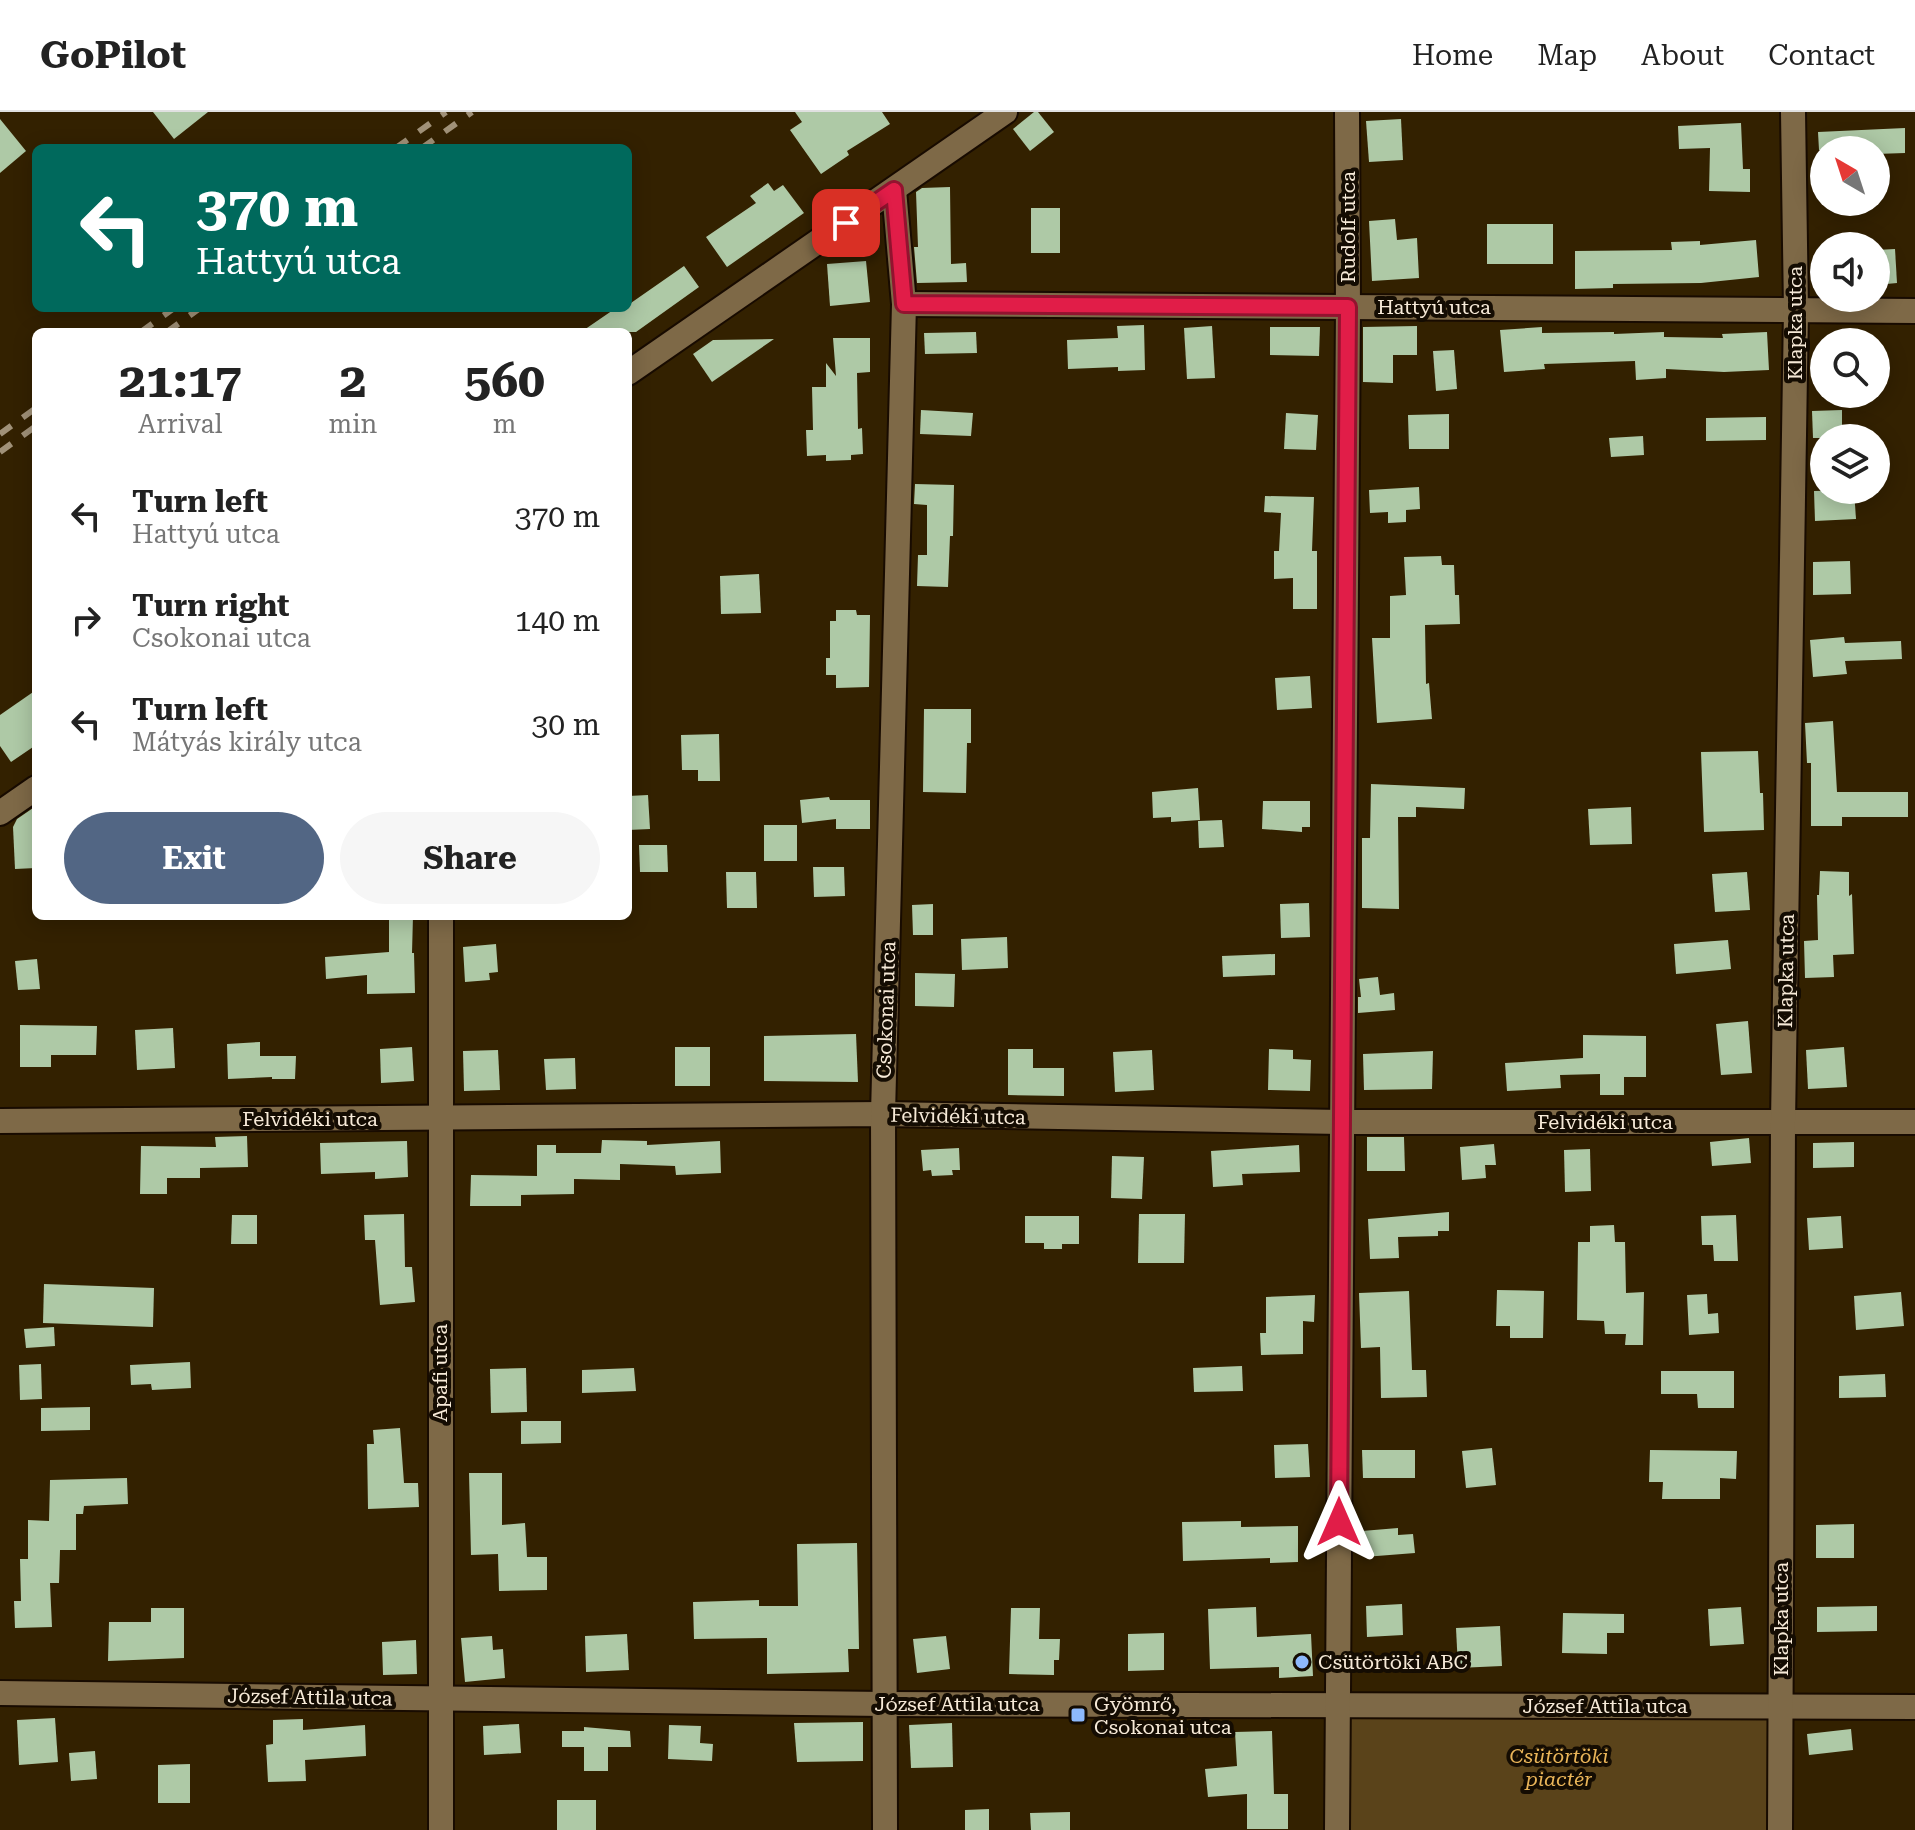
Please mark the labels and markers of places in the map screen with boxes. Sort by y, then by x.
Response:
pin [812,189,880,257]
place label: Csütörtöki ABC [1318,1650,1468,1674]
marker: Csütörtöki ABC [1293,1653,1311,1671]
place label: Gyömrő, Csokonai utca [1094,1692,1232,1739]
marker: Gyömrő, Csokonai utca [1069,1706,1087,1724]

